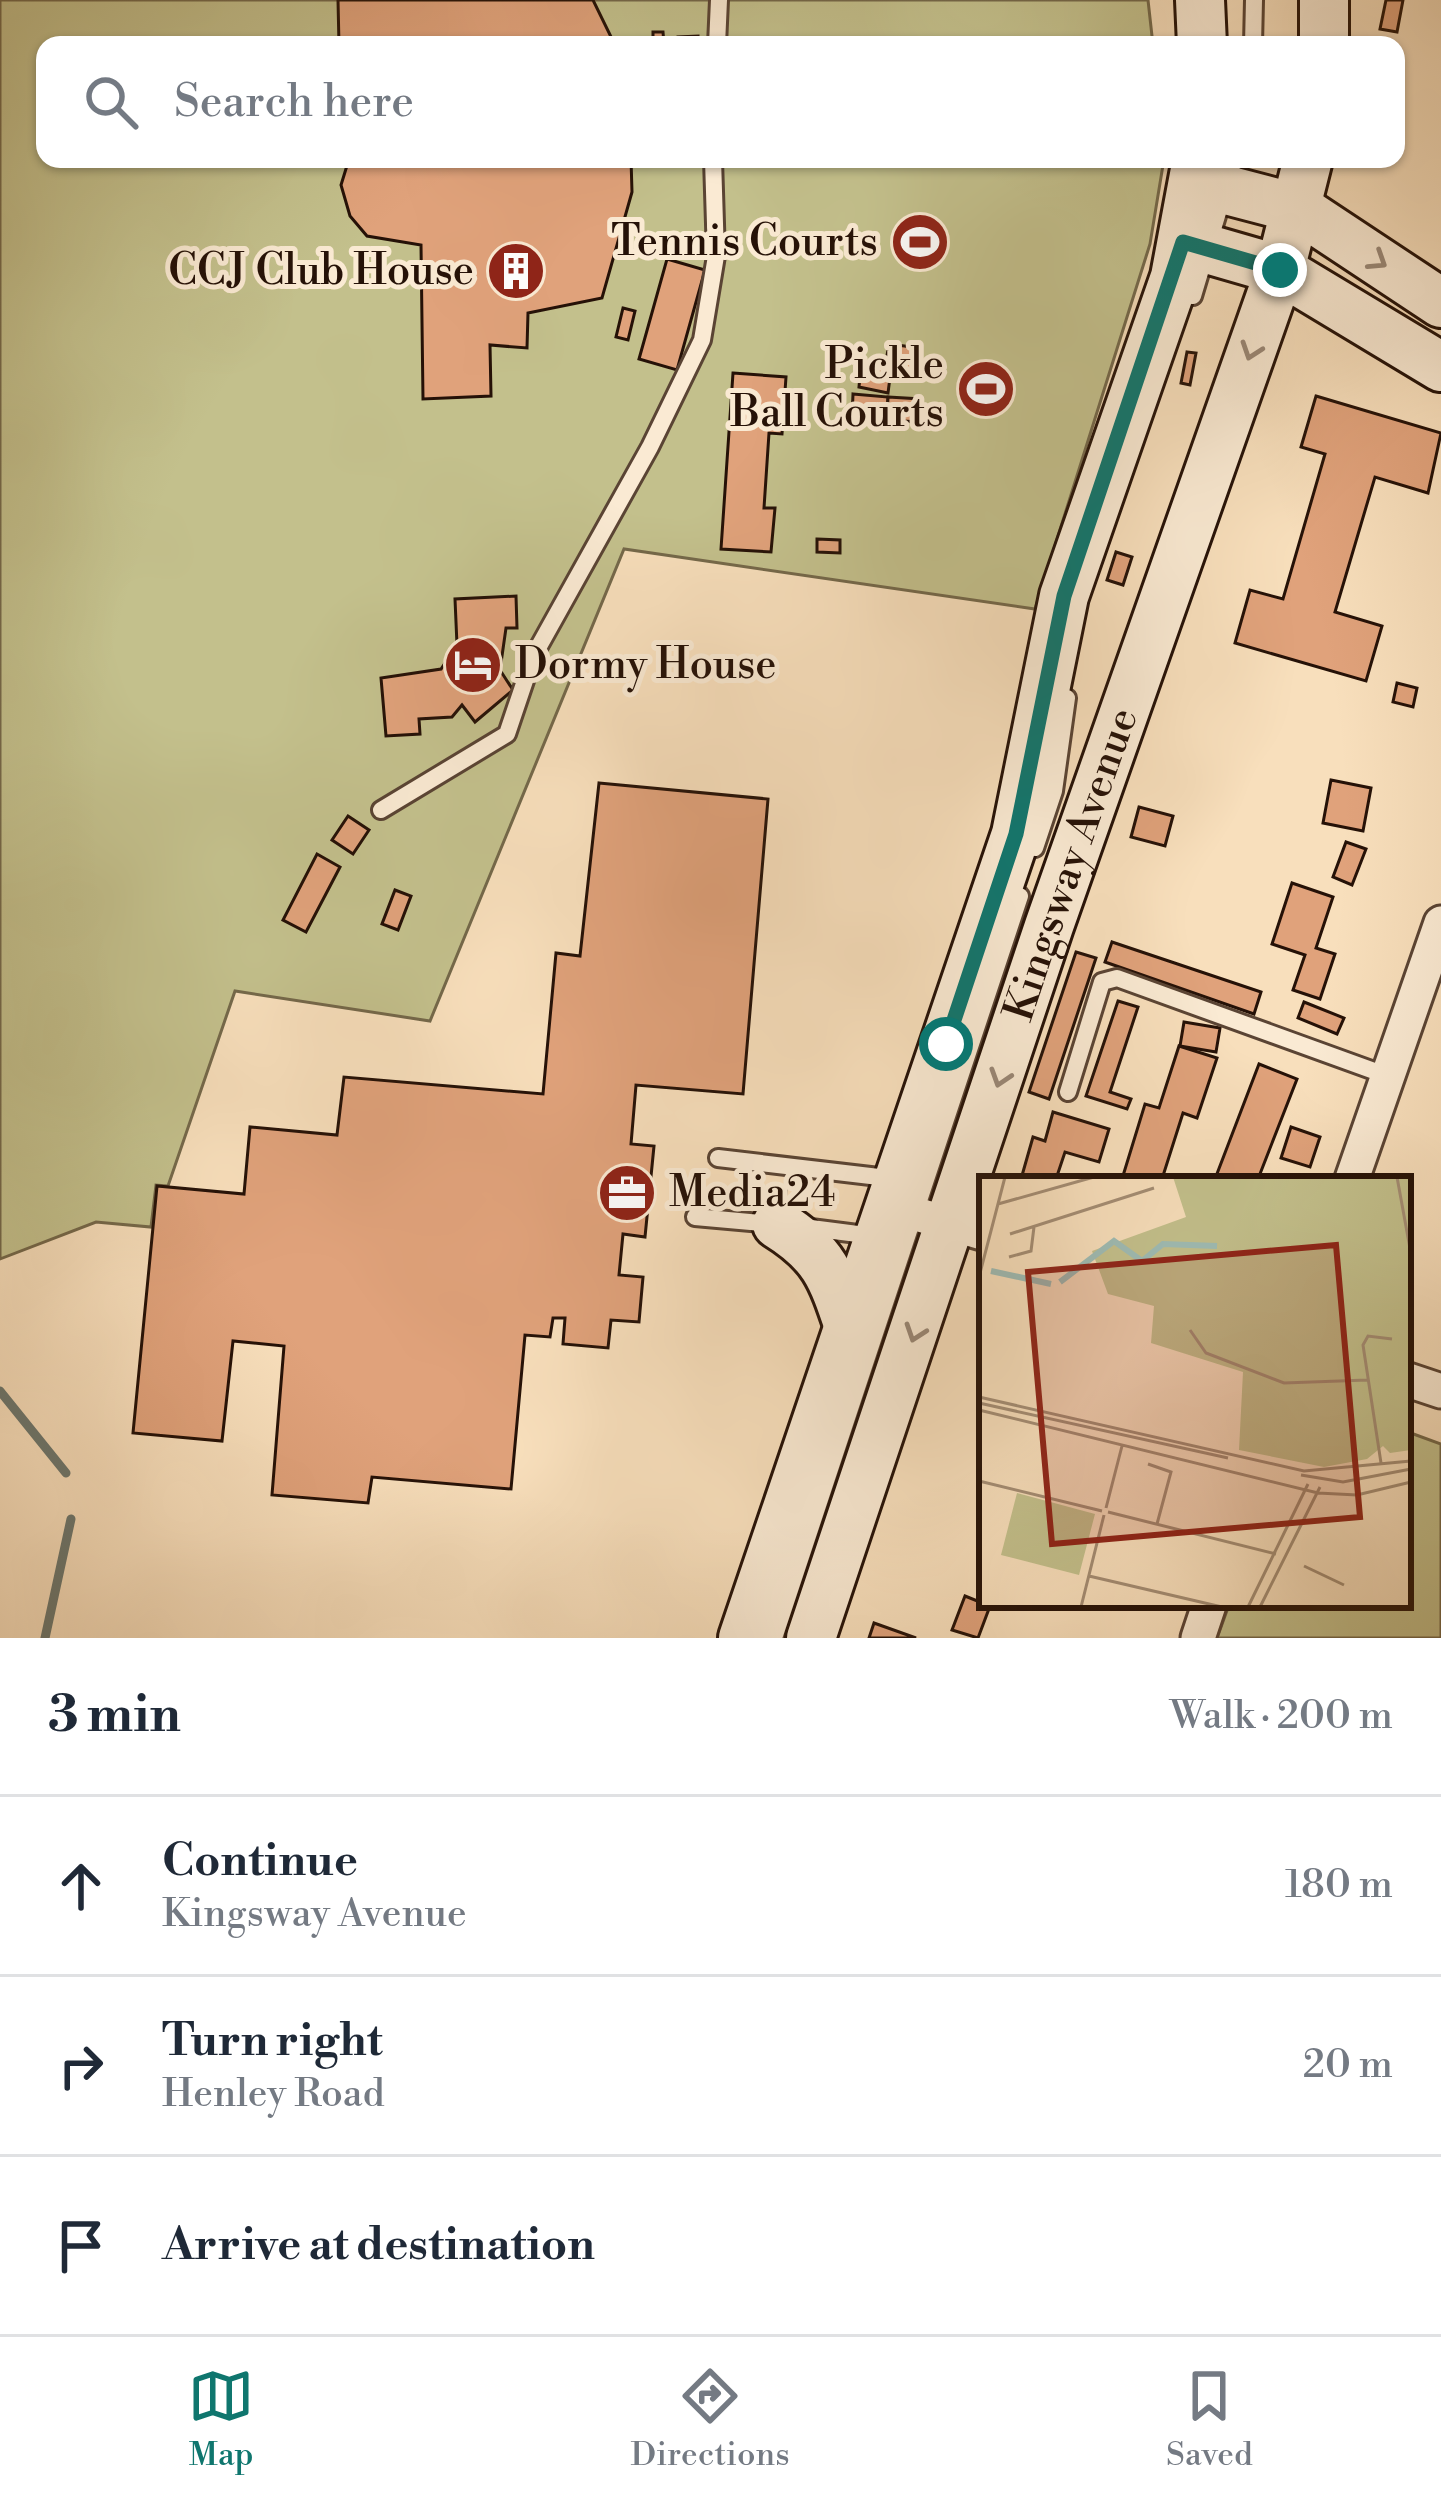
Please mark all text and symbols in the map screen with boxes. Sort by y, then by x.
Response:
search box [36,36,1405,168]
icon: search [78,69,144,135]
text: Search here [174,74,414,131]
sports icon: Tennis Courts [889,211,951,273]
place label: Tennis Courts [611,216,878,269]
building icon: CCJ Club House [485,240,547,302]
route end [1253,243,1307,297]
place label: CCJ Club House [168,245,474,298]
one-way arrow [1364,247,1386,269]
place label: Pickle Ball Courts [730,339,944,440]
one-way arrow [1241,340,1265,361]
sports icon: Pickle Ball Courts [955,358,1017,420]
hotel icon: Dormy House [442,634,504,696]
place label: Dormy House [515,639,777,693]
street label: Kingsway Avenue [993,701,1150,1028]
route start [919,1017,973,1071]
one-way arrow [989,1067,1014,1088]
office icon: Media24 [596,1162,658,1224]
place label: Media24 [669,1167,836,1220]
inset map [979,1176,1411,1608]
one-way arrow [905,1322,930,1343]
text: 3 min [48,1684,181,1748]
text: Walk · 200 m [1170,1692,1393,1741]
text: Continue [162,1833,358,1890]
icon: ahead [48,1853,114,1919]
text: 180 m [1285,1861,1393,1910]
text: Kingsway Avenue [162,1890,467,1939]
text: Turn right [162,2013,383,2070]
icon: right [48,2033,114,2099]
text: 20 m [1303,2041,1393,2090]
text: Henley Road [162,2070,385,2119]
icon: arrive [48,2213,114,2279]
text: Arrive at destination [162,2217,595,2274]
tab: Map [188,2363,254,2476]
tab: Directions [631,2363,790,2476]
tab: Saved [1166,2363,1253,2476]

